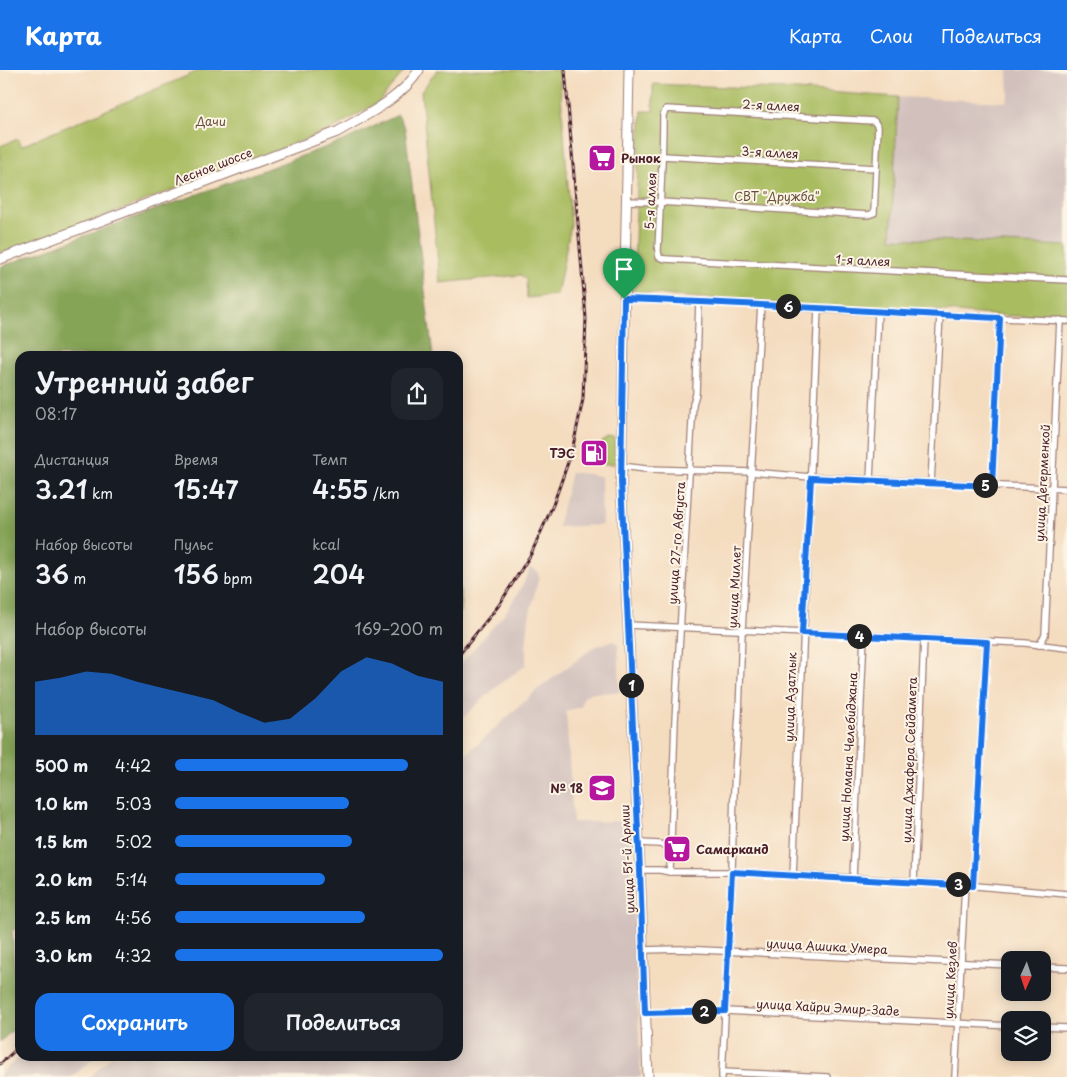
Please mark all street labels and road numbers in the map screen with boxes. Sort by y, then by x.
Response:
street label: 2-я аллея [742,95,800,115]
street label: 3-я аллея [741,142,799,162]
street label: Лесное шоссе [171,143,255,189]
street label: 5-я аллея [640,172,660,230]
street label: 1-я аллея [835,250,891,270]
street label: улица Дегерменкой [1030,424,1054,542]
street label: улица 27-го Августа [663,480,689,605]
street label: улица Миллет [723,545,745,629]
street label: улица Азатлык [779,651,801,742]
street label: улица Номана Челебиджана [835,671,861,842]
street label: улица Джафера Сейдамета [897,676,921,843]
street label: улица 51-й Армии [615,804,639,914]
street label: улица Ашика Умера [766,934,889,958]
street label: улица Кезлев [939,941,961,1019]
street label: улица Хайри Эмир-Заде [756,994,900,1020]

